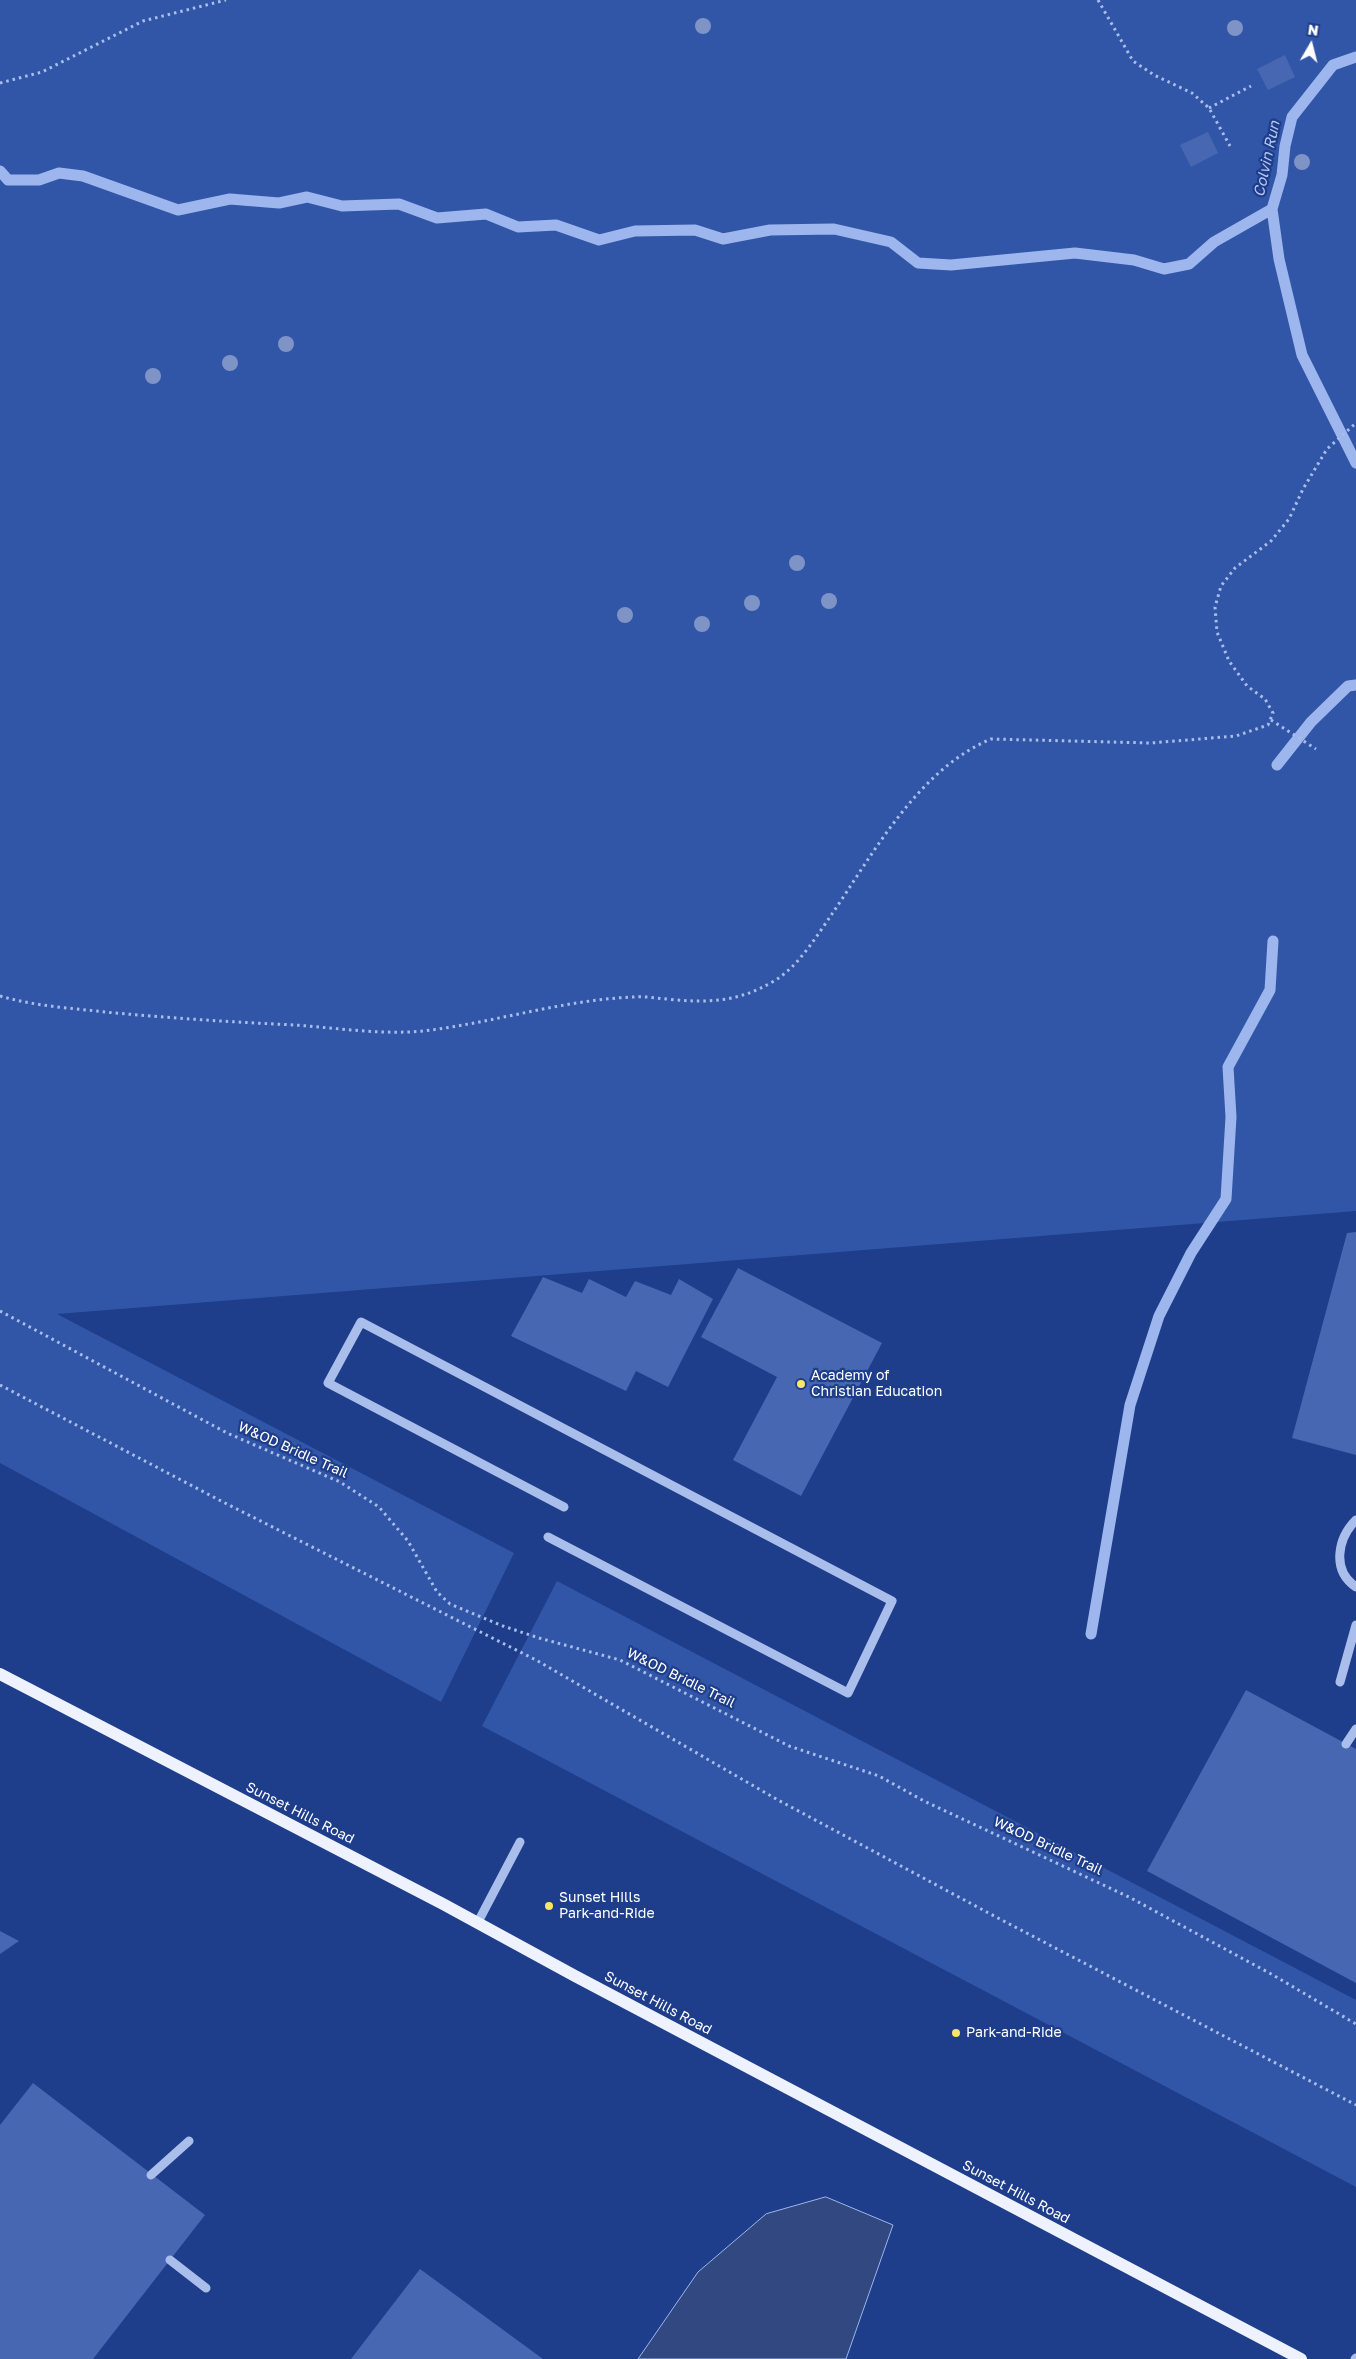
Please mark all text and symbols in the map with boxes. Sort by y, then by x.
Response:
north arrow [1286,20,1336,70]
text: N [1307,20,1320,39]
water label: Colvin Run [1250,119,1284,199]
place label: Academy of Christian Education [811,1368,942,1400]
marker: Academy of Christian Education [795,1378,807,1390]
street label: W&OD Bridle Trail [235,1418,351,1482]
street label: W&OD Bridle Trail [624,1644,738,1712]
street label: Sunset Hills Road [243,1778,357,1848]
street label: W&OD Bridle Trail [991,1813,1105,1879]
place label: Sunset Hills Park-and-Ride [559,1890,655,1922]
marker: Sunset Hills Park-and-Ride [543,1900,555,1912]
street label: Sunset Hills Road [601,1968,715,2038]
place label: Park-and-Ride [966,2025,1062,2041]
marker: Park-and-Ride [950,2027,962,2039]
street label: Sunset Hills Road [959,2157,1073,2227]

